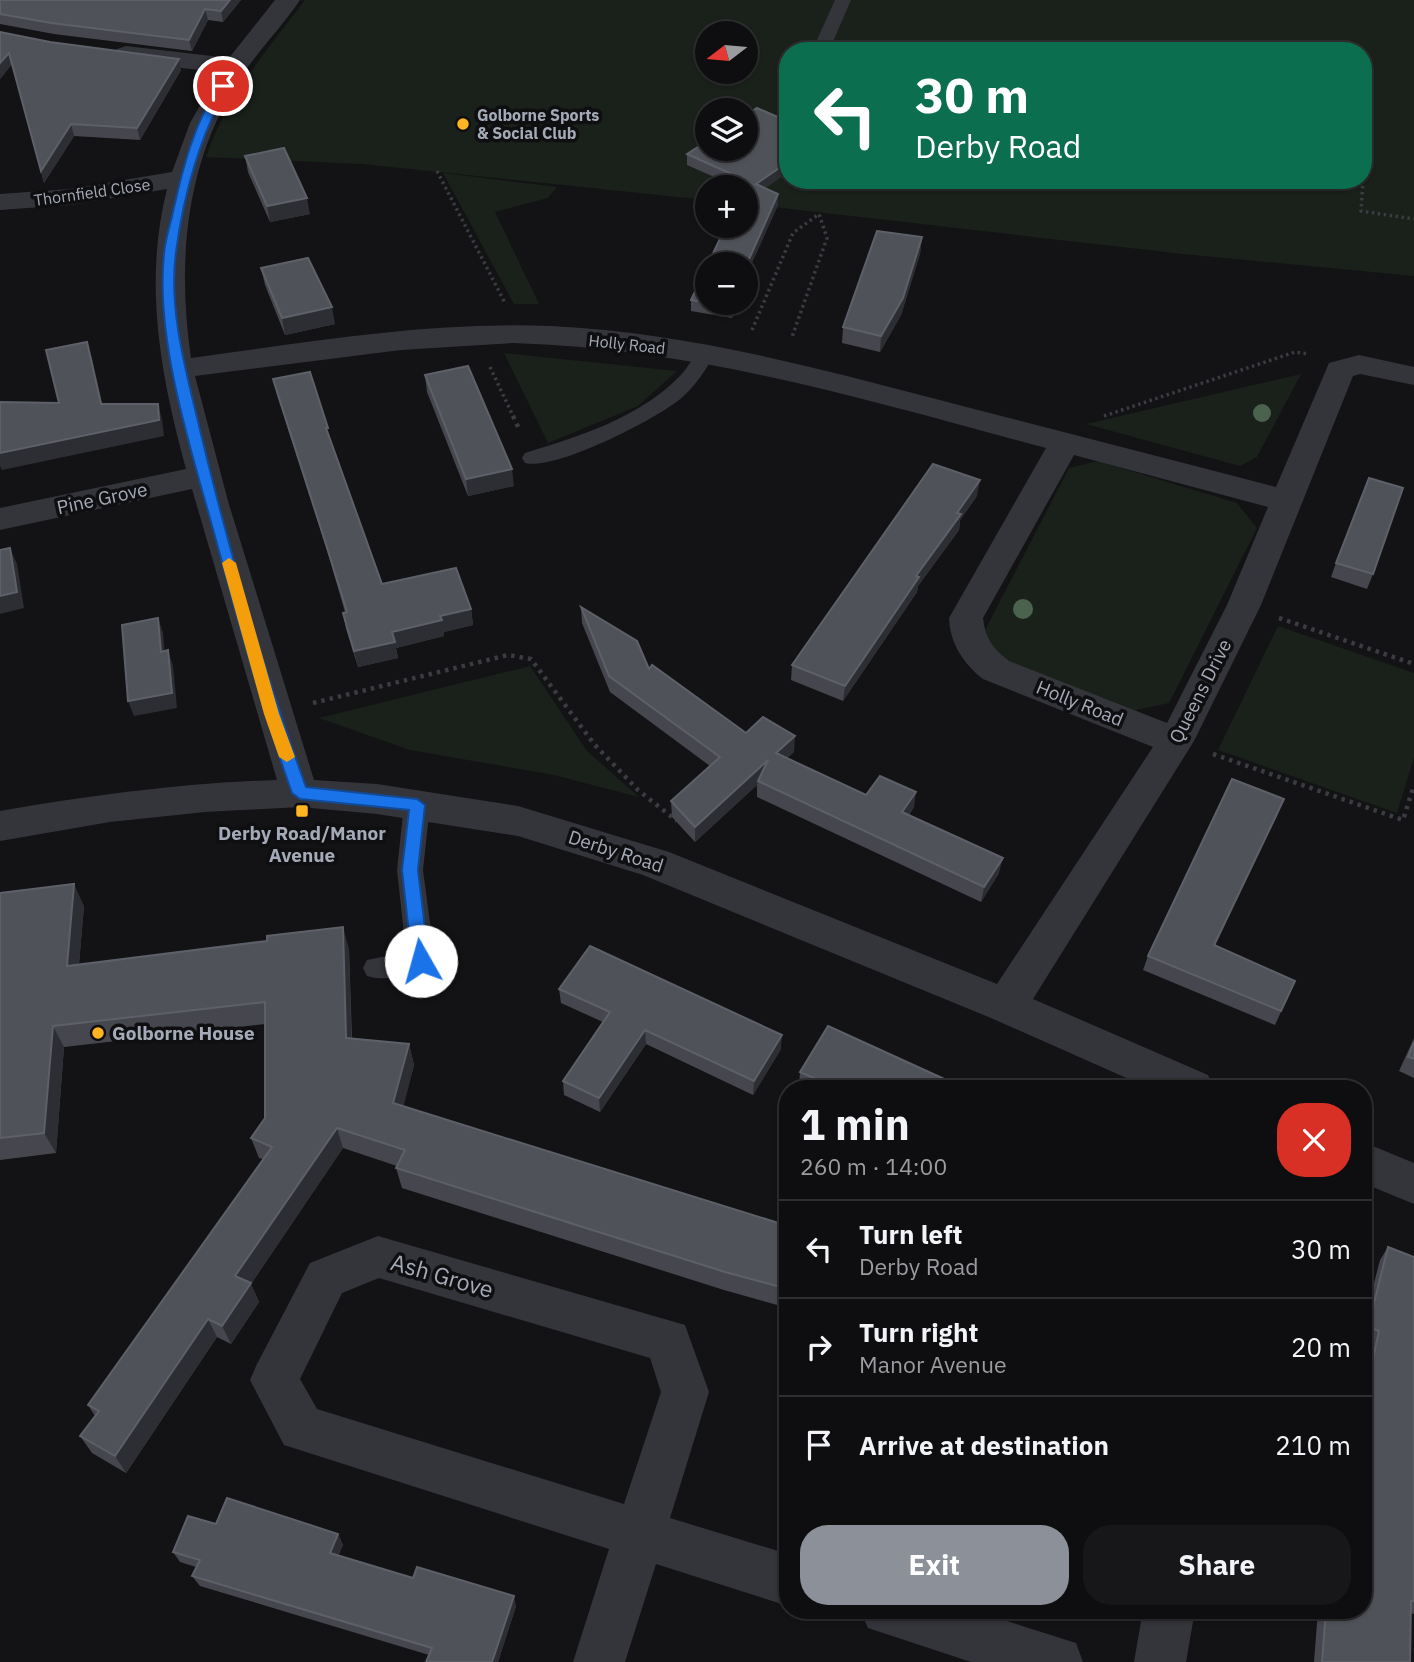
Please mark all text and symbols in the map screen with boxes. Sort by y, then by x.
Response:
north arrow [695,21,758,84]
map controls [695,21,758,315]
pin [193,56,253,116]
text: 30 m [915,63,1029,126]
icon: arrive [204,67,242,105]
icon: left [800,70,891,161]
button: layers [695,98,758,161]
place label: Golborne Sports & Social Club [477,105,599,143]
marker: Golborne Sports & Social Club [455,116,471,132]
text: Derby Road [915,125,1081,167]
street label: Thornfield Close [33,174,152,210]
button: + [695,175,758,238]
button: − [695,252,758,315]
street label: Holly Road [588,330,666,358]
street label: Pine Grove [54,477,150,519]
street label: Queens Drive [1163,635,1237,747]
street label: Holly Road [1033,675,1127,731]
marker: Derby Road/Manor Avenue [294,803,310,819]
place label: Derby Road/Manor Avenue [218,821,386,867]
street label: Derby Road [565,824,667,878]
position arrow [384,924,458,998]
place label: Golborne House [112,1021,255,1045]
marker: Golborne House [90,1025,106,1041]
text: 1 min [800,1097,910,1152]
button: close [1277,1103,1351,1177]
text: 260 m · 14:00 [800,1151,947,1181]
text: Turn left [859,1217,962,1251]
icon: left [800,1230,838,1268]
text: 30 m [1291,1232,1351,1266]
street label: Ash Grove [388,1246,497,1304]
text: Derby Road [859,1251,979,1281]
text: Turn right [859,1315,978,1349]
icon: right [800,1328,838,1366]
text: 20 m [1291,1330,1351,1364]
text: Manor Avenue [859,1349,1007,1379]
icon: arrive [800,1426,838,1464]
text: Arrive at destination [859,1428,1109,1462]
text: 210 m [1275,1428,1351,1462]
button: Exit [800,1525,1069,1605]
button: Share [1083,1525,1351,1605]

